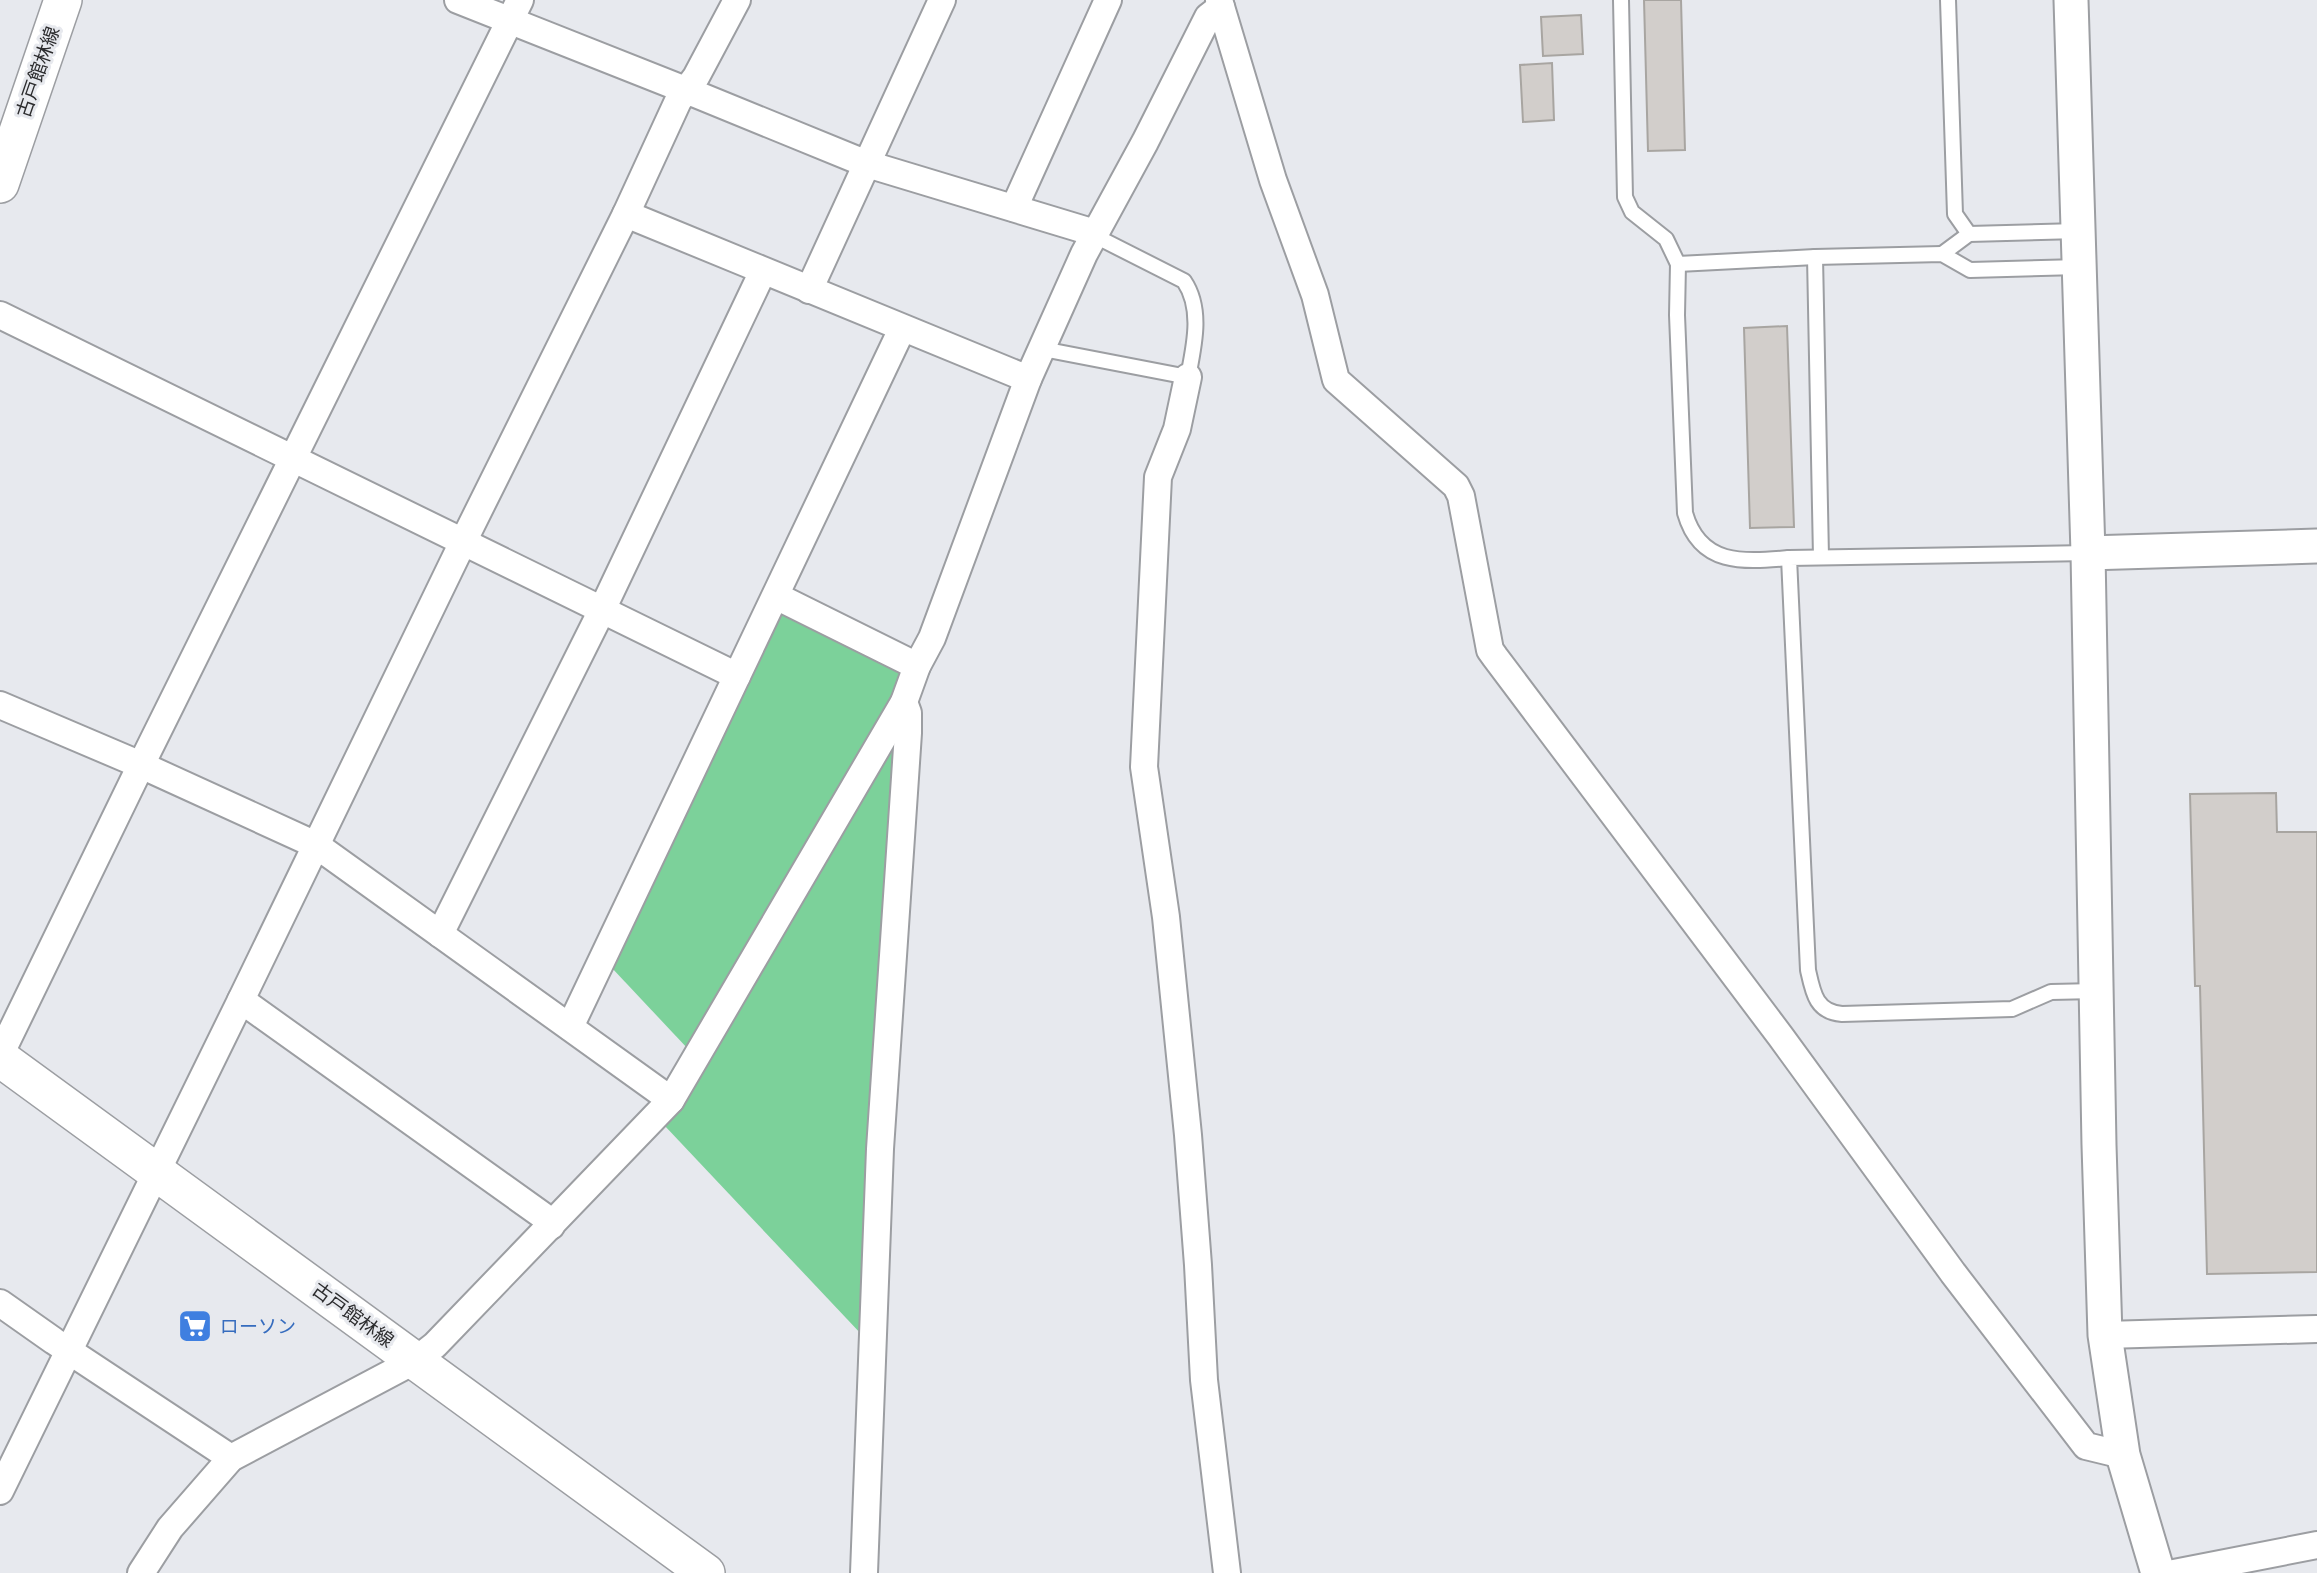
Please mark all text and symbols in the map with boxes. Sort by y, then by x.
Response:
street label: 古戸館林線 [13,24,63,120]
street label: 古戸館林線 [308,1279,398,1351]
supermarket icon: ローソン [176,1307,214,1345]
place label: ローソン [220,1316,296,1337]

